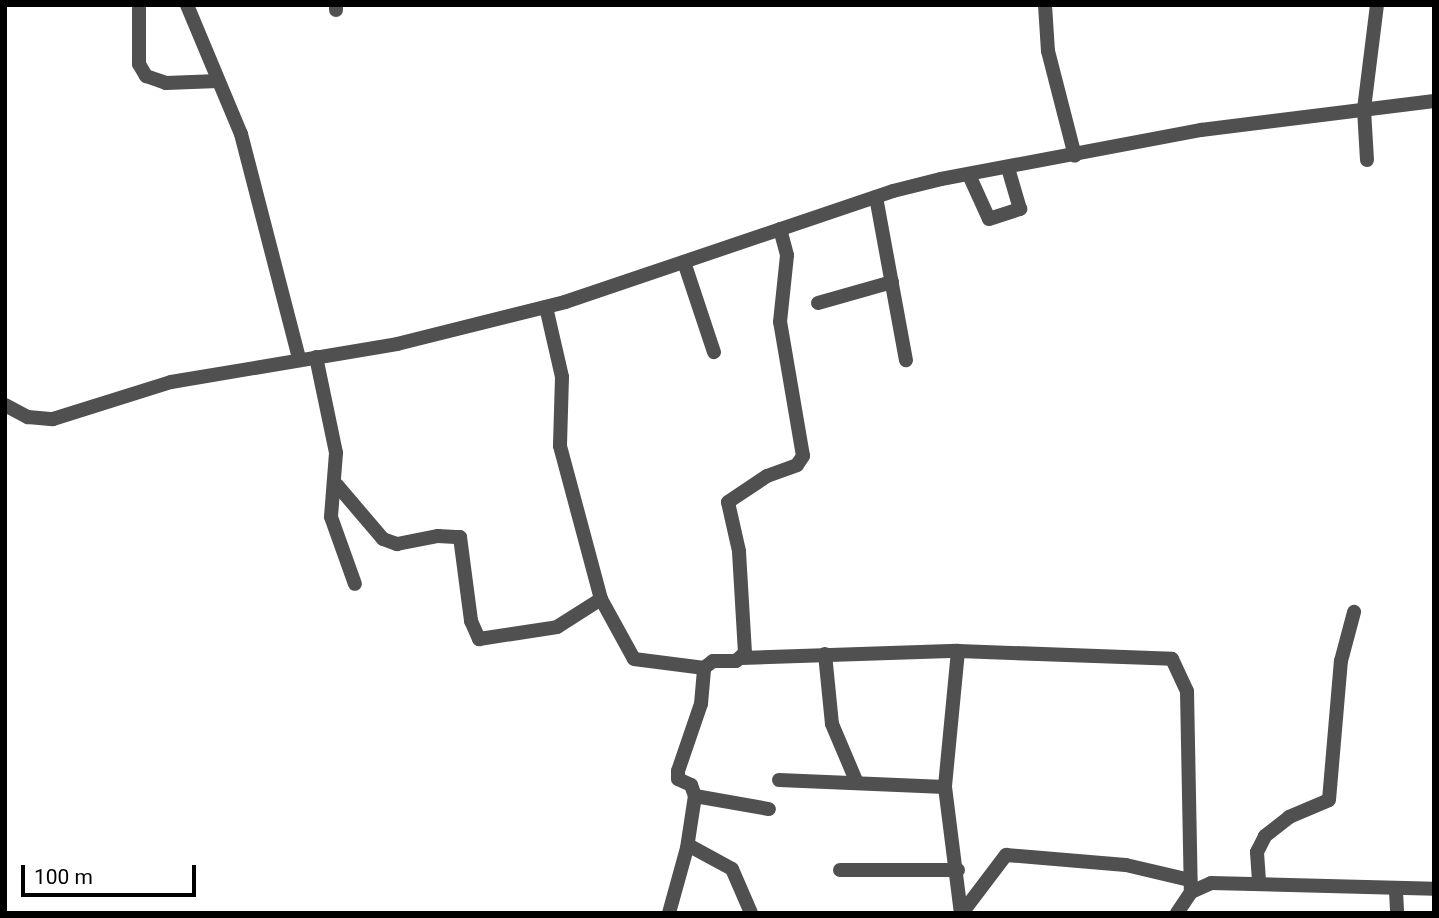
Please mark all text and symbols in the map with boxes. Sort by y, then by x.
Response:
scale bar [24,852,200,896]
text: 100 m [34,865,93,889]

